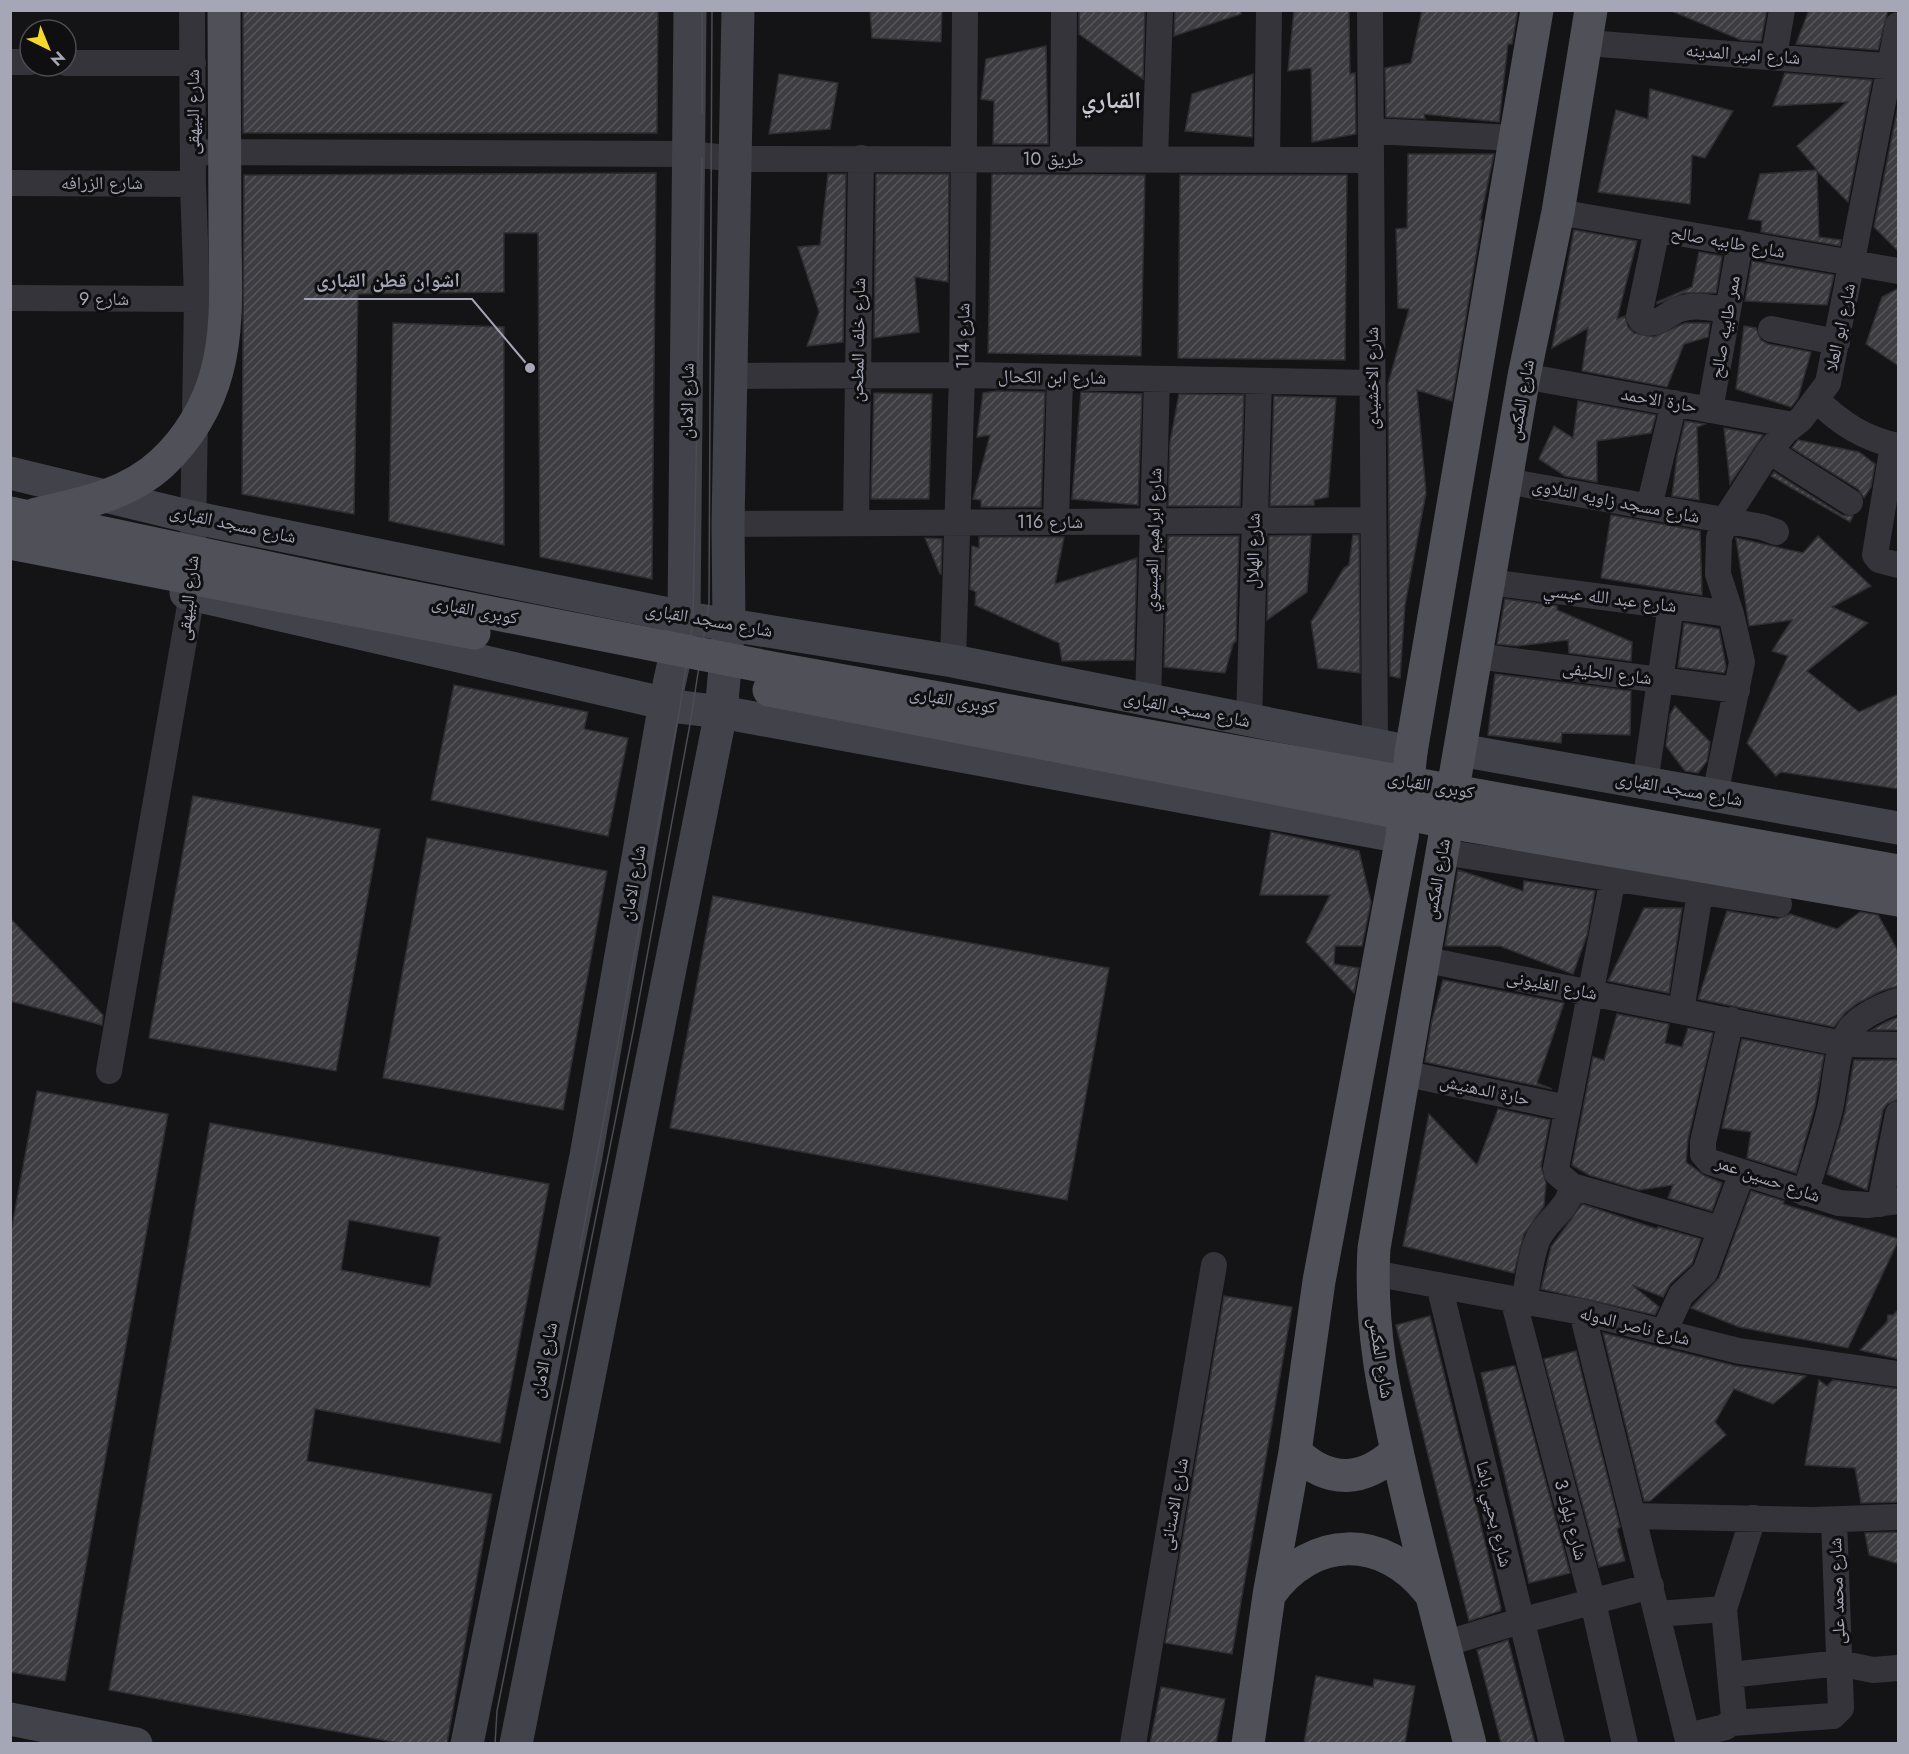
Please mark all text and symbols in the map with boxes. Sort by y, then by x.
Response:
north arrow [18,18,78,78]
street label: شارع امير المدينه [1685,37,1801,71]
text: N [45,46,70,71]
street label: شارع البيهقى [180,69,206,155]
district label: القباري [1081,82,1141,119]
street label: طريق 10 [1022,146,1084,172]
street label: شارع الزرافه [61,170,143,196]
street label: شارع طابيه صالح [1669,219,1787,265]
callout: اشوان قطن القبارى [304,261,472,299]
text: اشوان قطن القبارى [316,266,460,295]
street label: ممر طابيه صالح [1703,273,1747,381]
street label: شارع خلف المطحن [844,277,872,403]
street label: شارع ابو العلا [1818,281,1862,373]
street label: شارع 9 [79,286,129,312]
street label: شارع 114 [949,303,977,369]
street label: شارع الاخشيدى [1359,327,1385,429]
street label: شارع المكس [1501,357,1541,443]
street label: شارع الامان [673,363,701,439]
street label: شارع ابن الكحال [998,363,1106,391]
street label: حارة الاحمد [1619,381,1699,419]
street label: شارع ابراهيم العيسوي [1137,467,1170,613]
street label: شارع مسجد زاويه التلاوى [1530,472,1702,530]
street label: شارع مسجد القبارى [167,498,299,550]
street label: شارع 116 [1017,509,1083,535]
street label: شارع الهلال [1239,513,1267,589]
street label: شارع البيهقى [171,554,205,642]
street label: شارع عبد الله عيسي [1542,577,1678,621]
street label: كوبرى القبارى [430,589,521,631]
street label: شارع مسجد القبارى [643,596,775,644]
street label: شارع الحليفى [1561,655,1653,691]
street label: كوبرى القبارى [908,680,999,720]
street label: شارع مسجد القبارى [1121,684,1253,734]
street label: كوبرى القبارى [1386,765,1477,805]
street label: شارع مسجد القبارى [1613,765,1745,813]
street label: شارع المكس [1417,836,1457,922]
street label: شارع الامان [614,843,652,923]
street label: شارع الغليونى [1504,963,1600,1007]
street label: حارة الدهنيش [1438,1068,1532,1112]
street label: شارع حسين عمر [1711,1149,1824,1209]
street label: شارع ناصر الدوله [1577,1300,1693,1352]
street label: شارع المكس [1362,1316,1400,1400]
street label: شارع الامان [524,1320,564,1400]
street label: شارع الاستانى [1153,1456,1195,1552]
street label: شارع يحيي باشا [1468,1458,1519,1570]
street label: شارع بلوك 3 [1548,1477,1594,1563]
street label: شارع محمد على [1822,1537,1852,1645]

